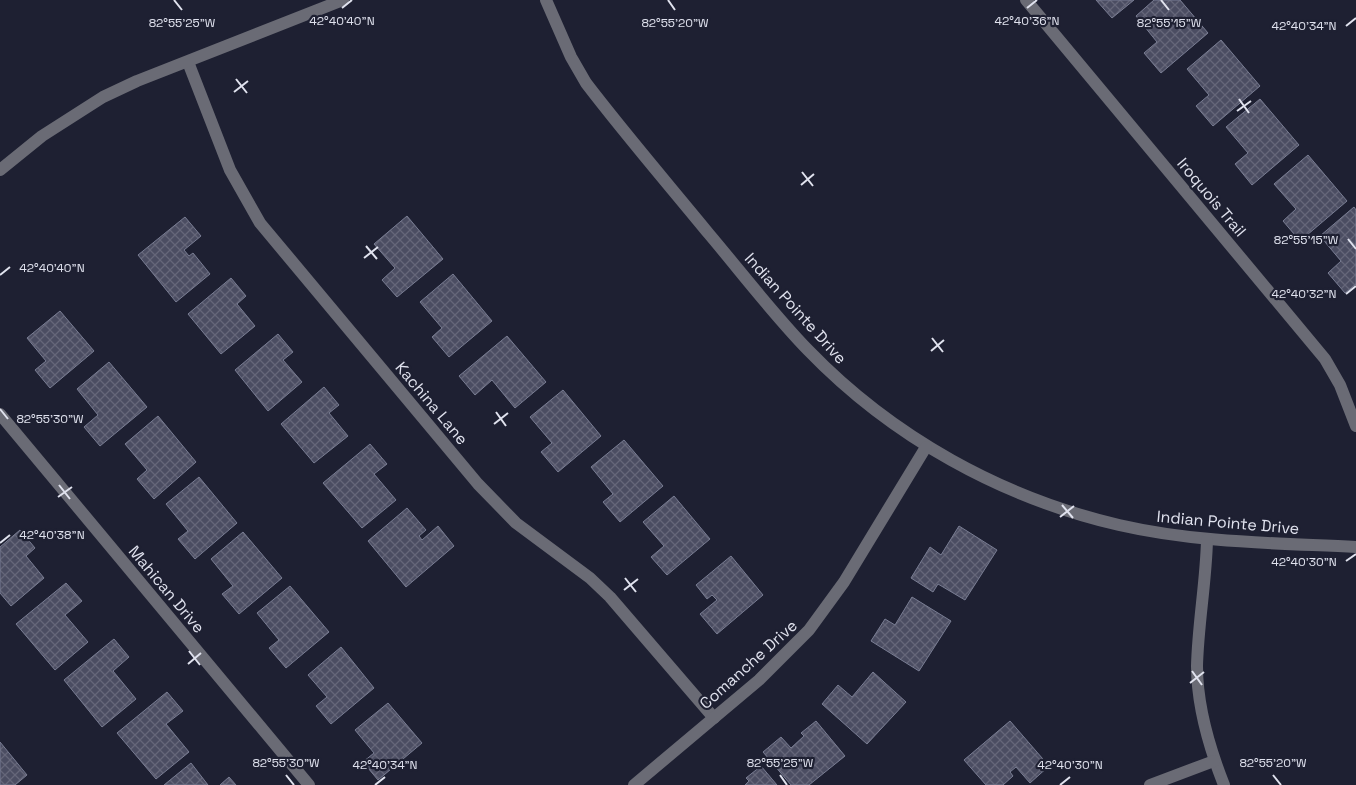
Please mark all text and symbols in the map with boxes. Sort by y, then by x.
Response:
text: 42°40'40"N [309,13,375,29]
text: 42°40'36"N [994,13,1060,29]
text: 82°55'25"W [149,15,216,31]
text: 82°55'20"W [641,15,709,31]
text: 82°55'15"W [1137,15,1202,31]
text: 42°40'34"N [1272,18,1336,34]
street label: Iroquois Trail [1173,154,1251,241]
text: 82°55'15"W [1274,232,1339,248]
street label: Indian Pointe Drive [740,248,851,368]
text: 42°40'40"N [19,260,85,276]
text: 42°40'32"N [1271,286,1337,302]
street label: Kachina Lane [391,357,473,449]
text: 82°55'30"W [16,411,84,427]
street label: Indian Pointe Drive [1156,506,1300,539]
text: 42°40'38"N [19,527,85,543]
street label: Mahican Drive [124,541,209,637]
text: 42°40'30"N [1271,554,1337,570]
street label: Comanche Drive [695,615,802,714]
text: 82°55'30"W [252,755,320,771]
text: 82°55'25"W [747,755,814,771]
text: 82°55'20"W [1239,755,1307,771]
text: 42°40'34"N [353,757,417,773]
text: 42°40'30"N [1037,757,1103,773]

